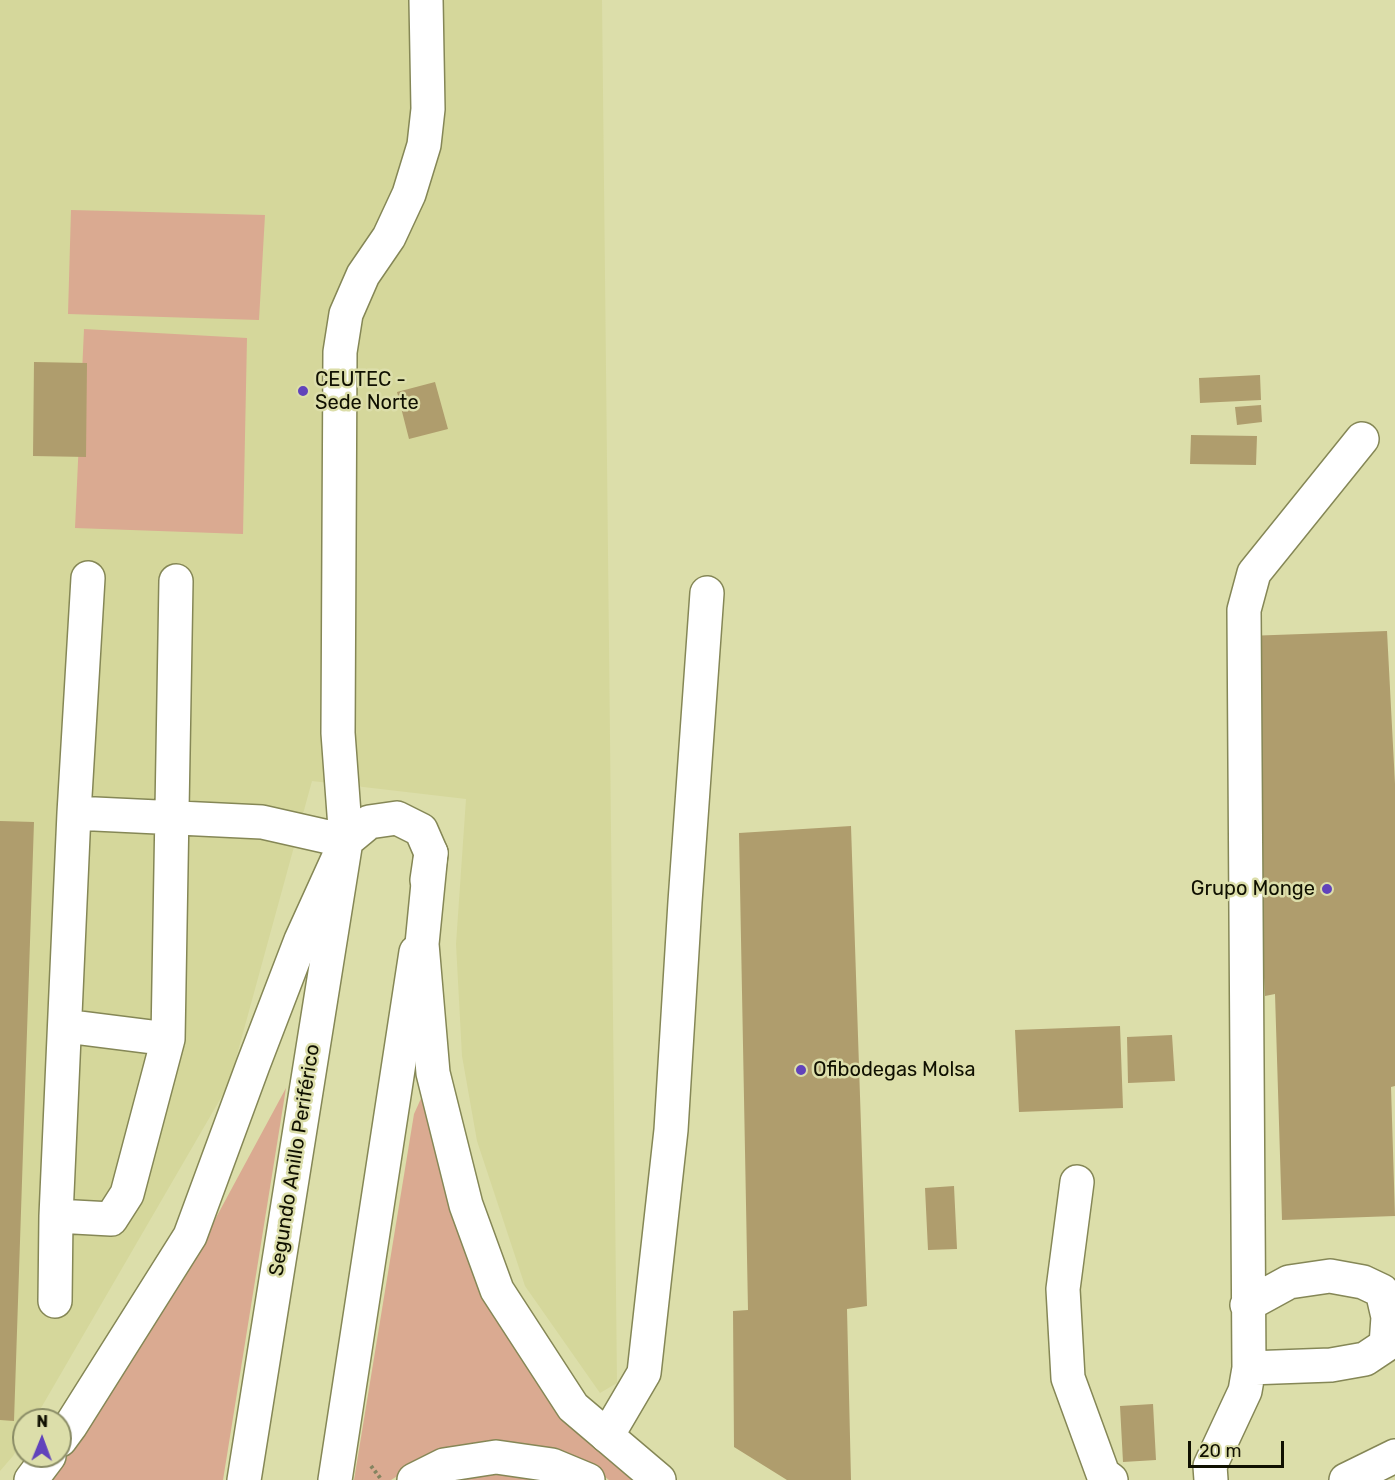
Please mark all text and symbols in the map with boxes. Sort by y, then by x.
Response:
place label: CEUTEC - Sede Norte [315,368,419,415]
marker: CEUTEC - Sede Norte [296,384,310,398]
place label: Grupo Monge [1191,877,1315,901]
marker: Grupo Monge [1320,882,1334,896]
street label: Segundo Anillo Periférico [265,1042,325,1278]
place label: Ofibodegas Molsa [813,1058,976,1082]
marker: Ofibodegas Molsa [794,1063,808,1077]
north arrow [12,1408,72,1468]
text: N [36,1412,48,1431]
scale bar [1191,1429,1287,1467]
text: 20 m [1199,1440,1241,1462]

